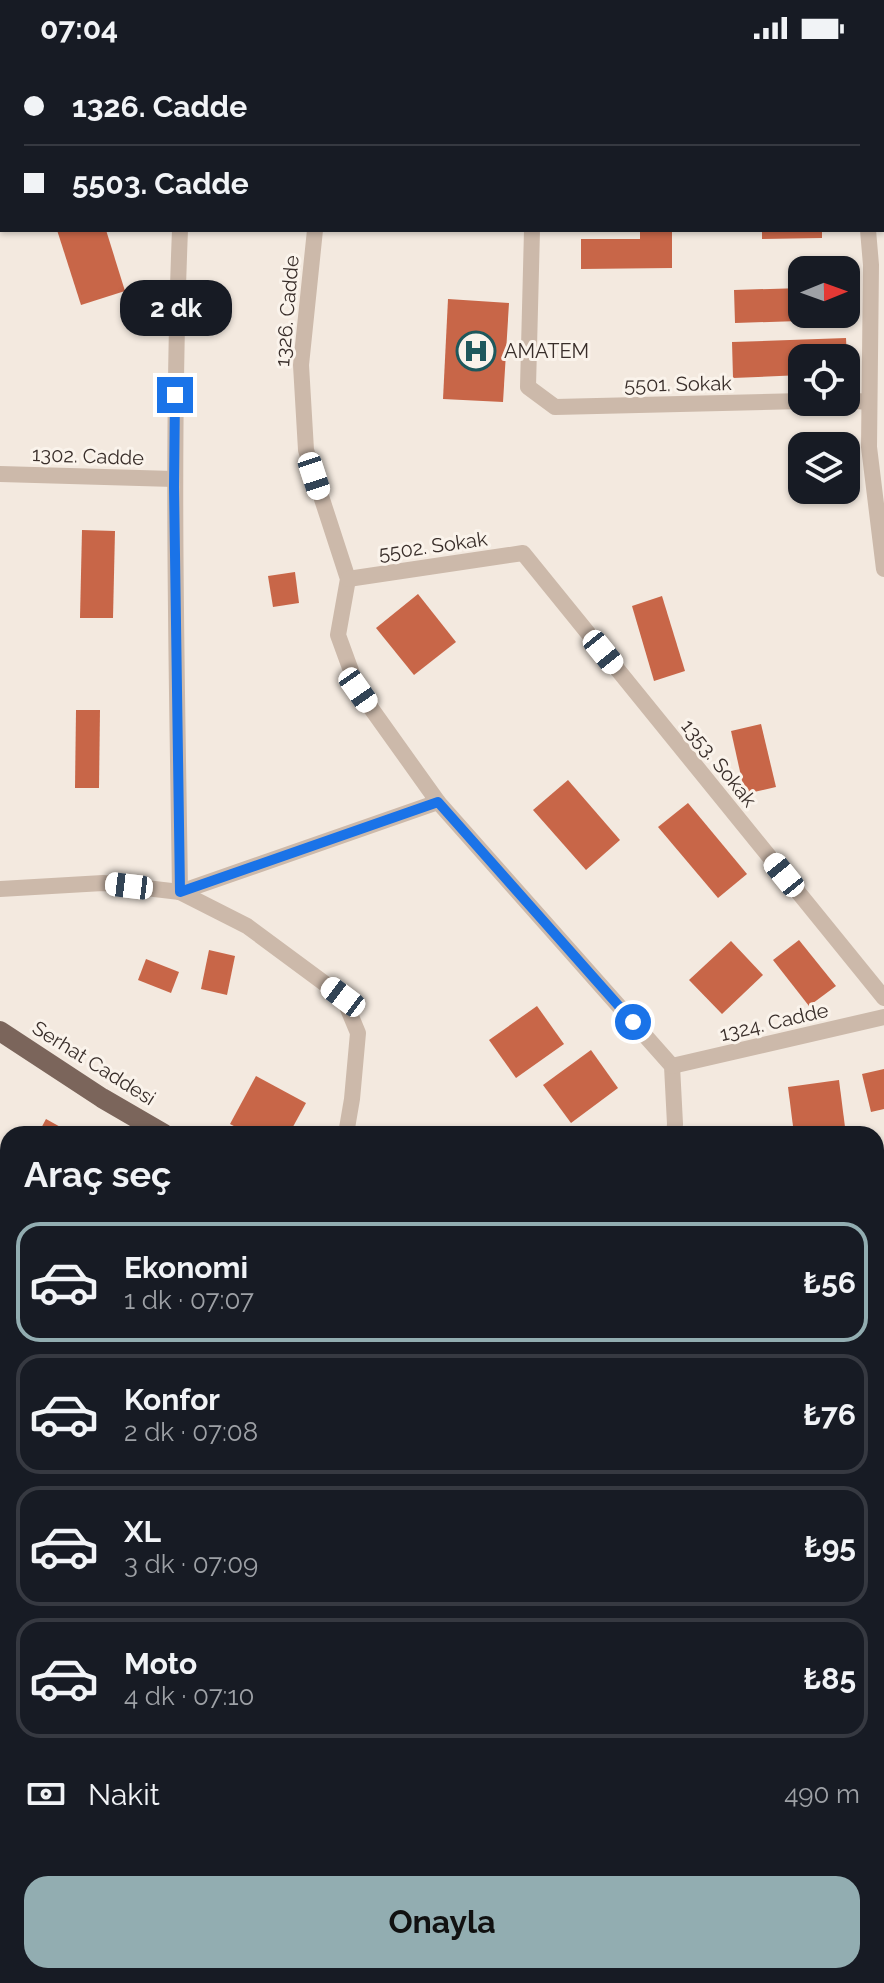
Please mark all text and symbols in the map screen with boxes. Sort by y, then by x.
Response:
text: 07:04 [40,11,118,46]
text: 1326. Cadde [72,89,247,124]
text: 5503. Cadde [72,166,249,201]
street label: 1326. Cadde [270,254,304,368]
north arrow [788,256,860,328]
map controls [788,256,860,504]
callout: 2 dk [119,279,231,335]
text: 2 dk [150,293,202,323]
hospital icon: AMATEM [455,330,497,372]
place label: AMATEM [504,339,589,363]
button: locate [788,344,860,416]
street label: 5501. Sokak [624,371,732,397]
route end [157,377,193,413]
button: layers [788,432,860,504]
street label: 1302. Cadde [32,442,145,470]
car [295,449,333,503]
street label: 5502. Sokak [377,526,489,565]
car [579,626,627,678]
car [334,663,382,717]
street label: 1353. Sokak [676,714,762,812]
car [760,849,808,901]
car [104,871,154,901]
car [317,973,369,1021]
street label: 1324. Cadde [717,998,831,1046]
route start [615,1004,651,1040]
street label: Serhat Caddesi [28,1016,160,1110]
text: Araç seç [24,1153,171,1195]
icon: car [28,1246,100,1318]
text: Ekonomi [124,1250,248,1285]
text: ₺56 [803,1265,856,1300]
text: 1 dk · 07:07 [124,1285,254,1315]
icon: car [28,1378,100,1450]
text: Konfor [124,1382,220,1417]
text: ₺76 [803,1397,856,1432]
text: 2 dk · 07:08 [124,1417,258,1447]
icon: car [28,1510,100,1582]
text: XL [124,1514,161,1549]
text: ₺95 [804,1529,856,1564]
text: 3 dk · 07:09 [124,1549,258,1579]
icon: car [28,1642,100,1714]
text: Moto [124,1646,197,1681]
text: ₺85 [803,1661,856,1696]
text: 4 dk · 07:10 [124,1681,255,1711]
icon: cash [24,1772,68,1816]
text: Nakit [88,1777,160,1812]
text: 490 m [784,1779,860,1809]
button: Onayla [24,1876,860,1968]

